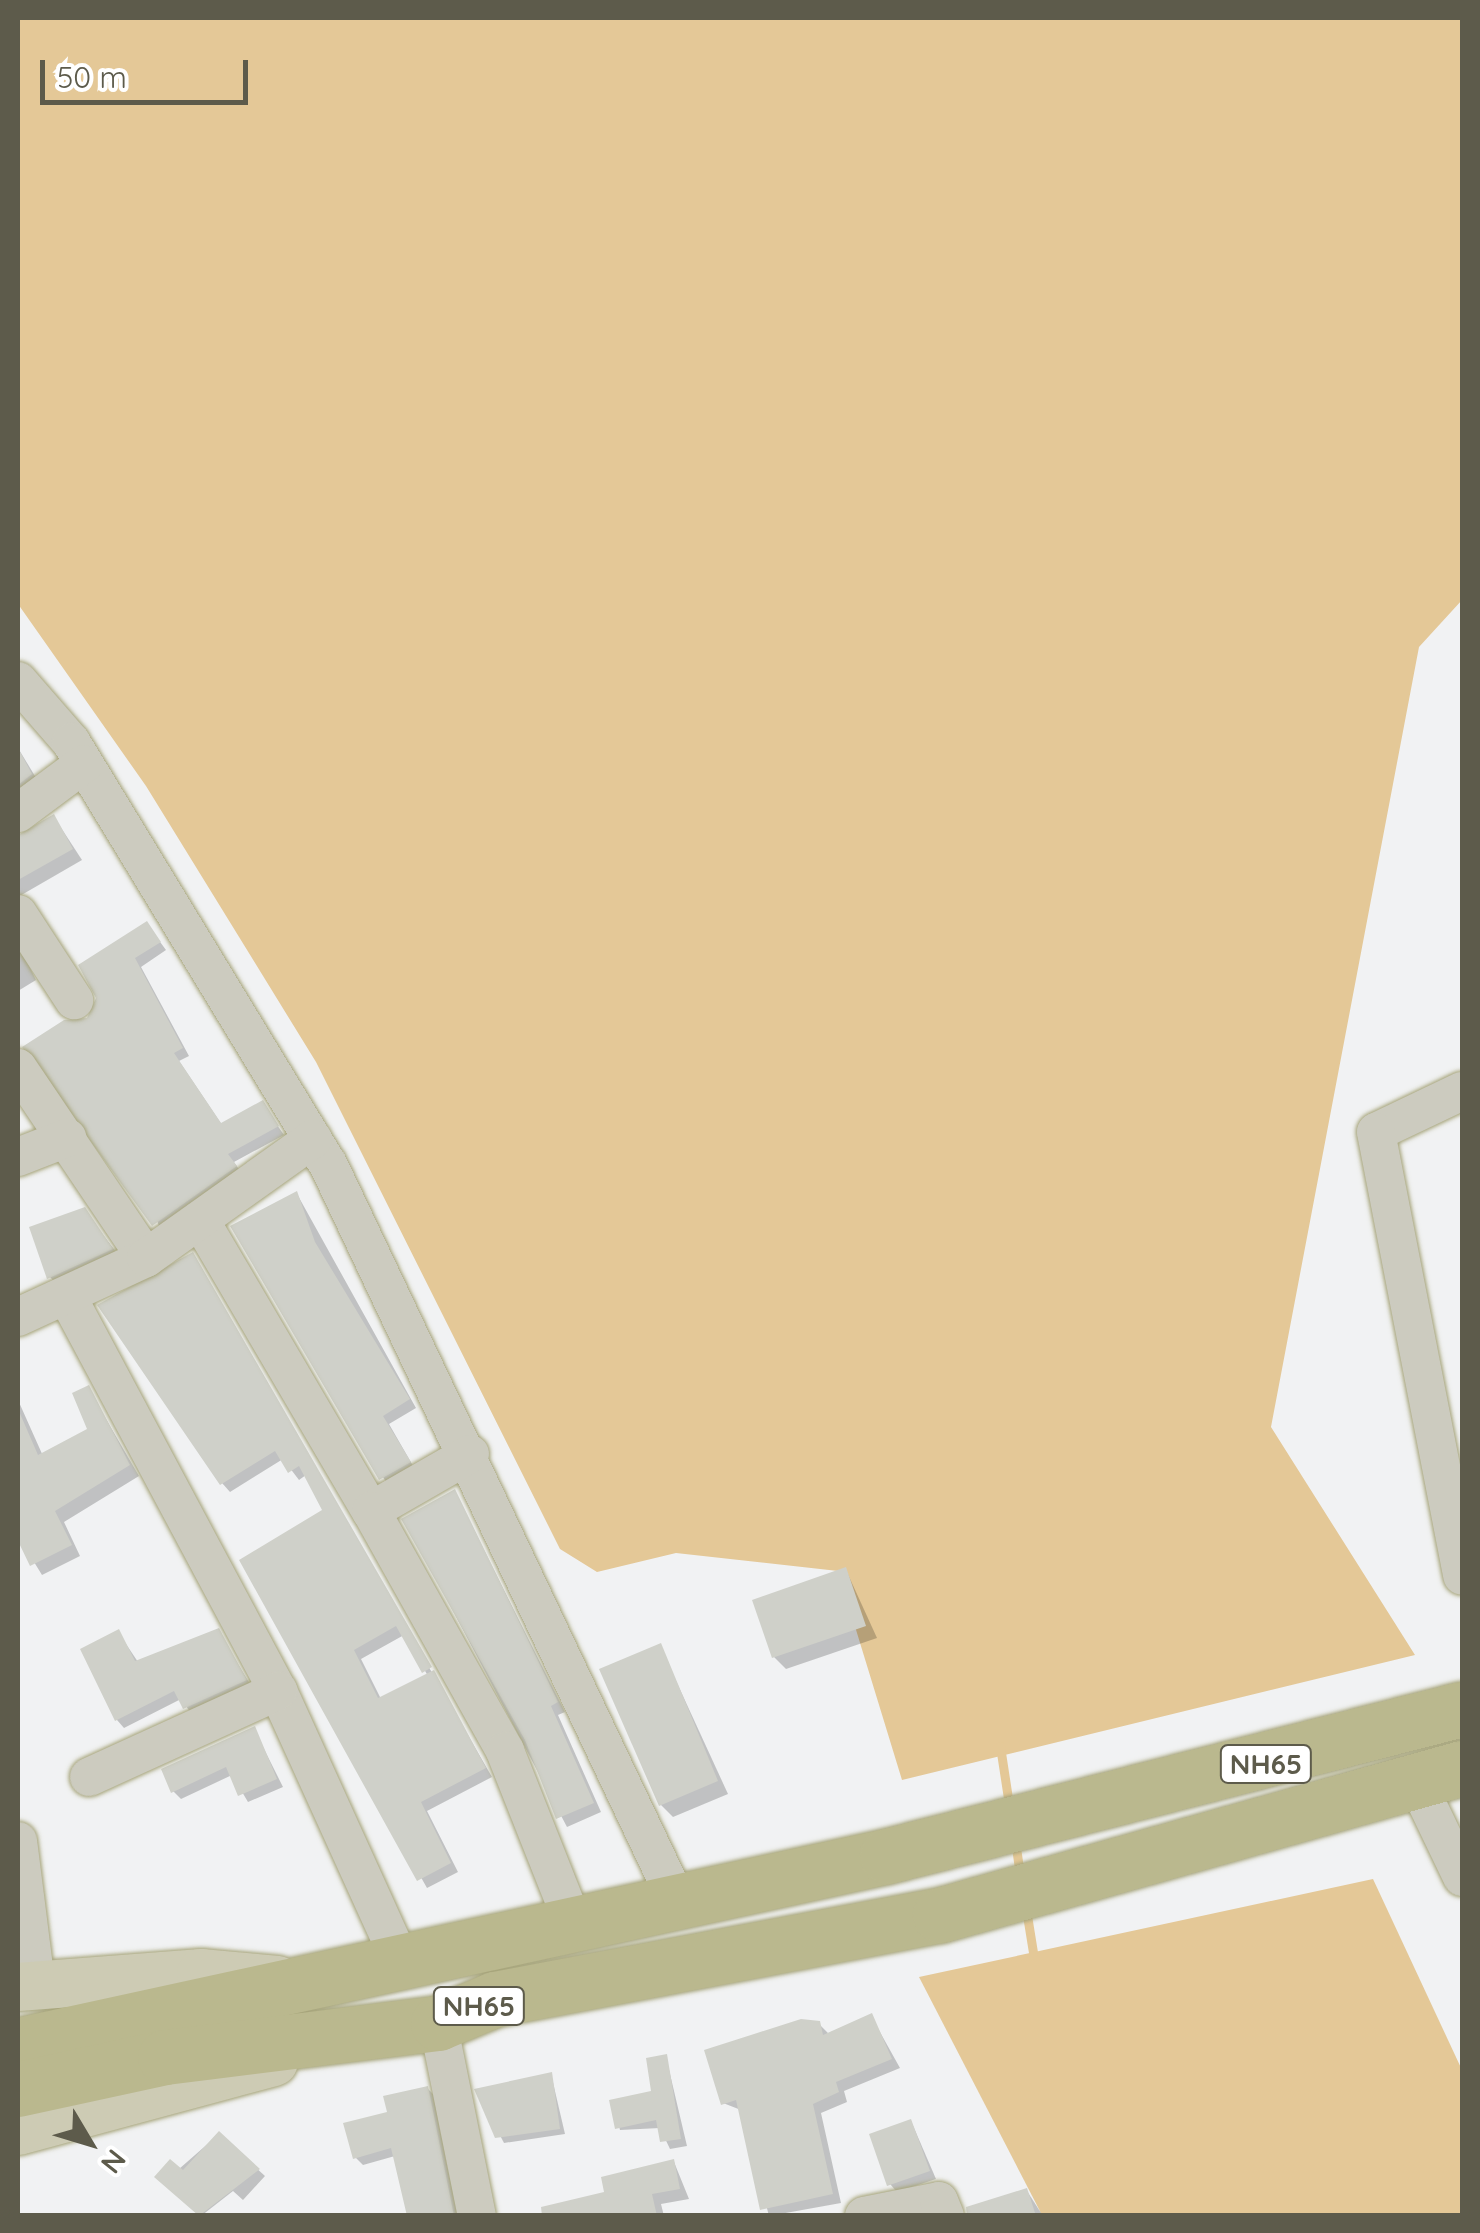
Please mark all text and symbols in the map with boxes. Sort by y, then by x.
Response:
scale bar [45,40,252,102]
text: 50 m [57,58,127,96]
road number: NH65 [1218,1741,1314,1787]
road number: NH65 [432,1983,526,2029]
north arrow [40,2093,140,2193]
text: N [94,2143,134,2181]

